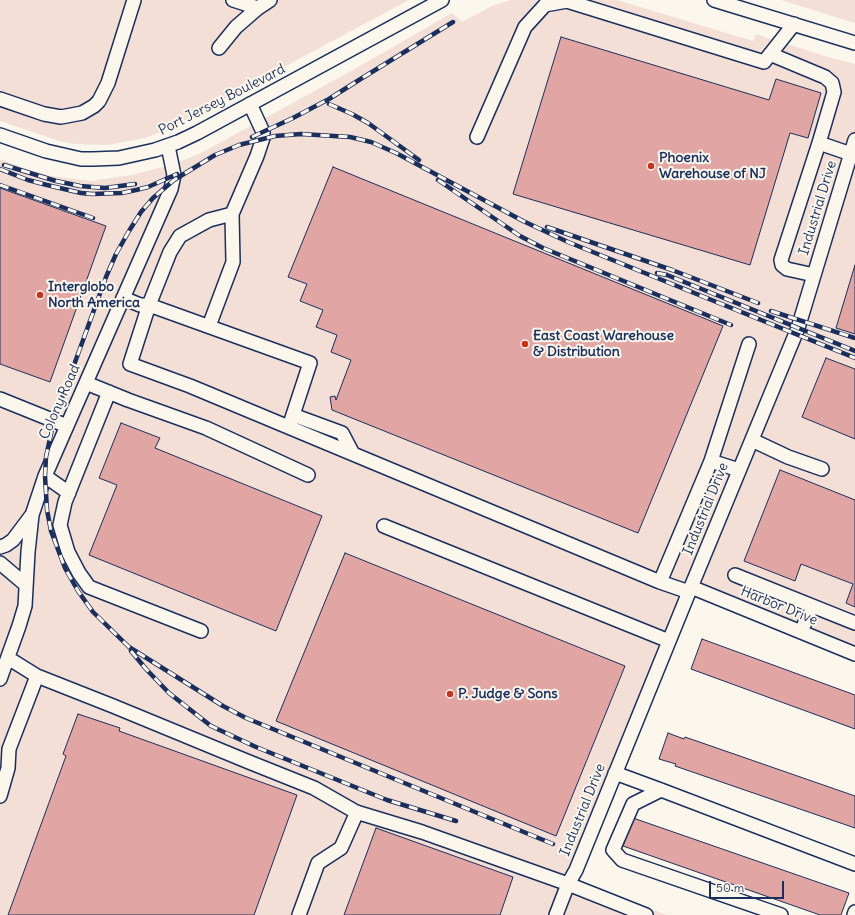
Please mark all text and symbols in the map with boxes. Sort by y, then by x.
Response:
street label: Port Jersey Boulevard [156,61,288,139]
place label: Phoenix Warehouse of NJ [659,150,766,182]
street label: Industrial Drive [796,159,840,257]
marker: Phoenix Warehouse of NJ [646,161,656,171]
place label: Interglobo North America [48,279,140,312]
marker: Interglobo North America [35,290,45,300]
place label: East Coast Warehouse & Distribution [533,328,674,360]
marker: East Coast Warehouse & Distribution [520,339,530,349]
street label: Colony Road [36,362,84,442]
street label: Industrial Drive [680,460,732,558]
street label: Harbor Drive [738,583,820,629]
place label: P. Judge & Sons [458,686,558,702]
marker: P. Judge & Sons [445,689,455,699]
street label: Industrial Drive [557,761,609,859]
scale bar [711,873,786,899]
text: 50 m [716,880,744,895]

